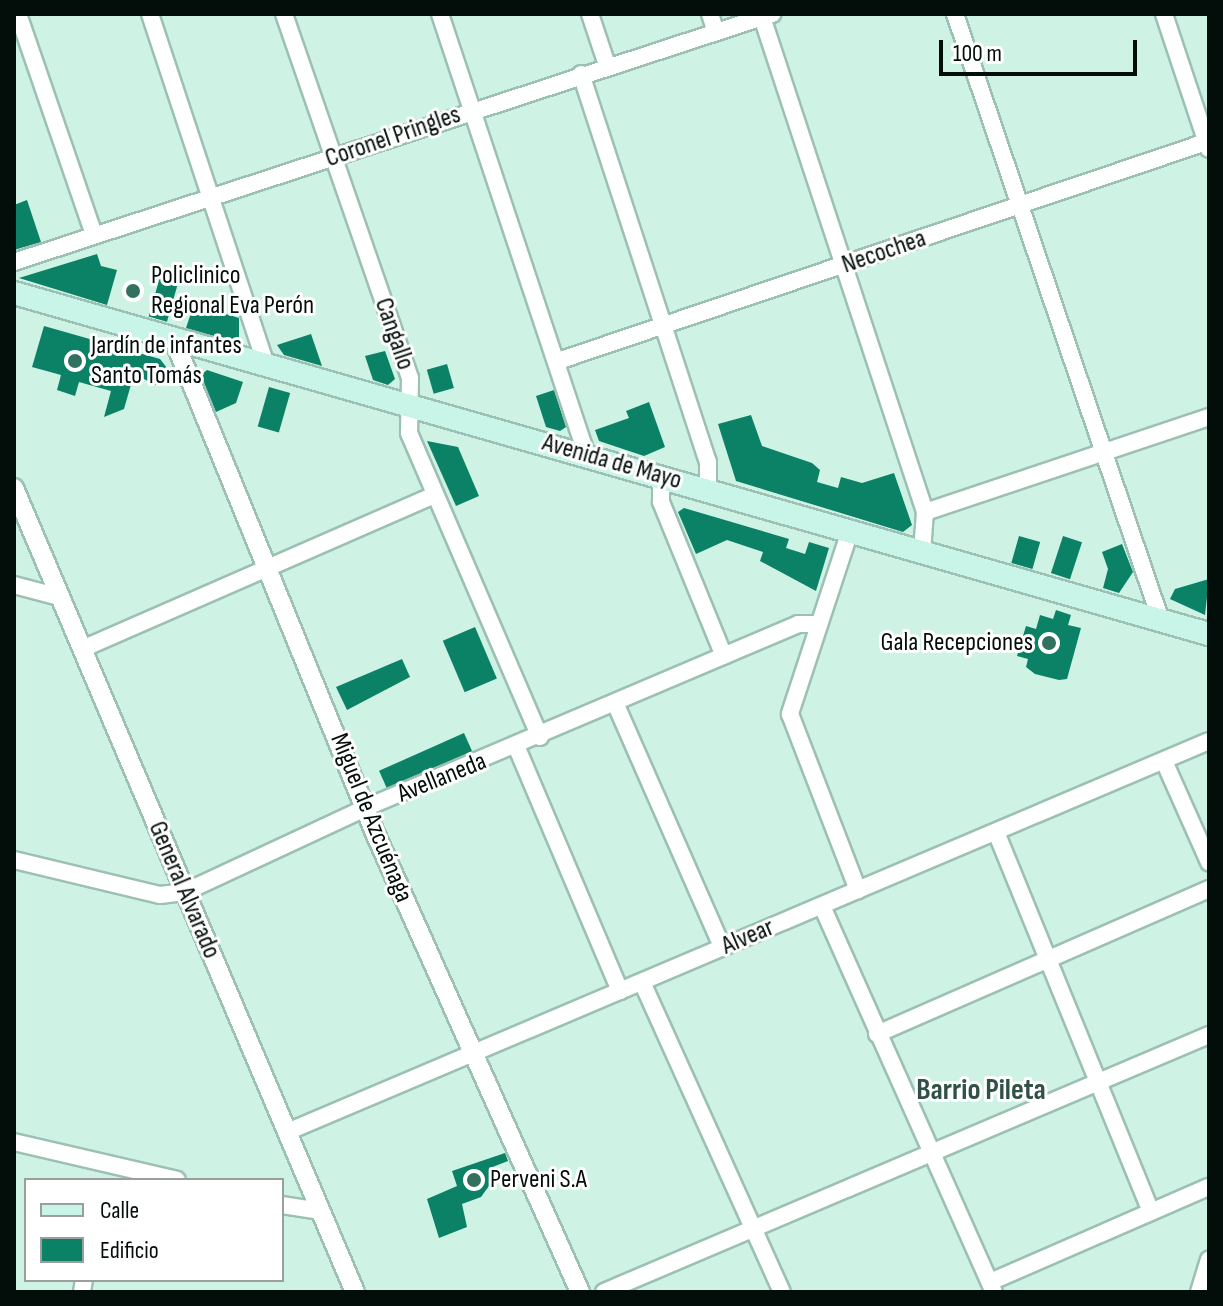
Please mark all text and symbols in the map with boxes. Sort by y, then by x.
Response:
scale bar [943,24,1141,74]
text: 100 m [953,39,1002,68]
street label: Coronel Pringles [321,99,465,175]
street label: Necochea [838,223,930,281]
place label: Policlinico Regional Eva Perón [151,260,314,322]
marker: Policlinico Regional Eva Perón [122,280,144,302]
street label: Cangallo [367,294,421,374]
place label: Jardín de infantes Santo Tomás [91,330,242,392]
marker: Jardín de infantes Santo Tomás [66,352,84,370]
street label: Avenida de Mayo [539,427,685,497]
place label: Gala Recepciones [881,627,1033,659]
marker: Gala Recepciones [1040,634,1058,652]
street label: Miguel de Azcuénaga [323,729,419,907]
street label: Avellaneda [393,746,491,810]
street label: General Alvarado [141,817,227,963]
street label: Alvear [717,912,779,962]
district label: Barrio Pileta [916,1072,1046,1108]
place label: Perveni S.A [490,1164,587,1196]
marker: Perveni S.A [465,1171,483,1189]
legend [24,1178,284,1282]
text: Calle [100,1196,139,1225]
text: Edificio [100,1236,159,1265]

